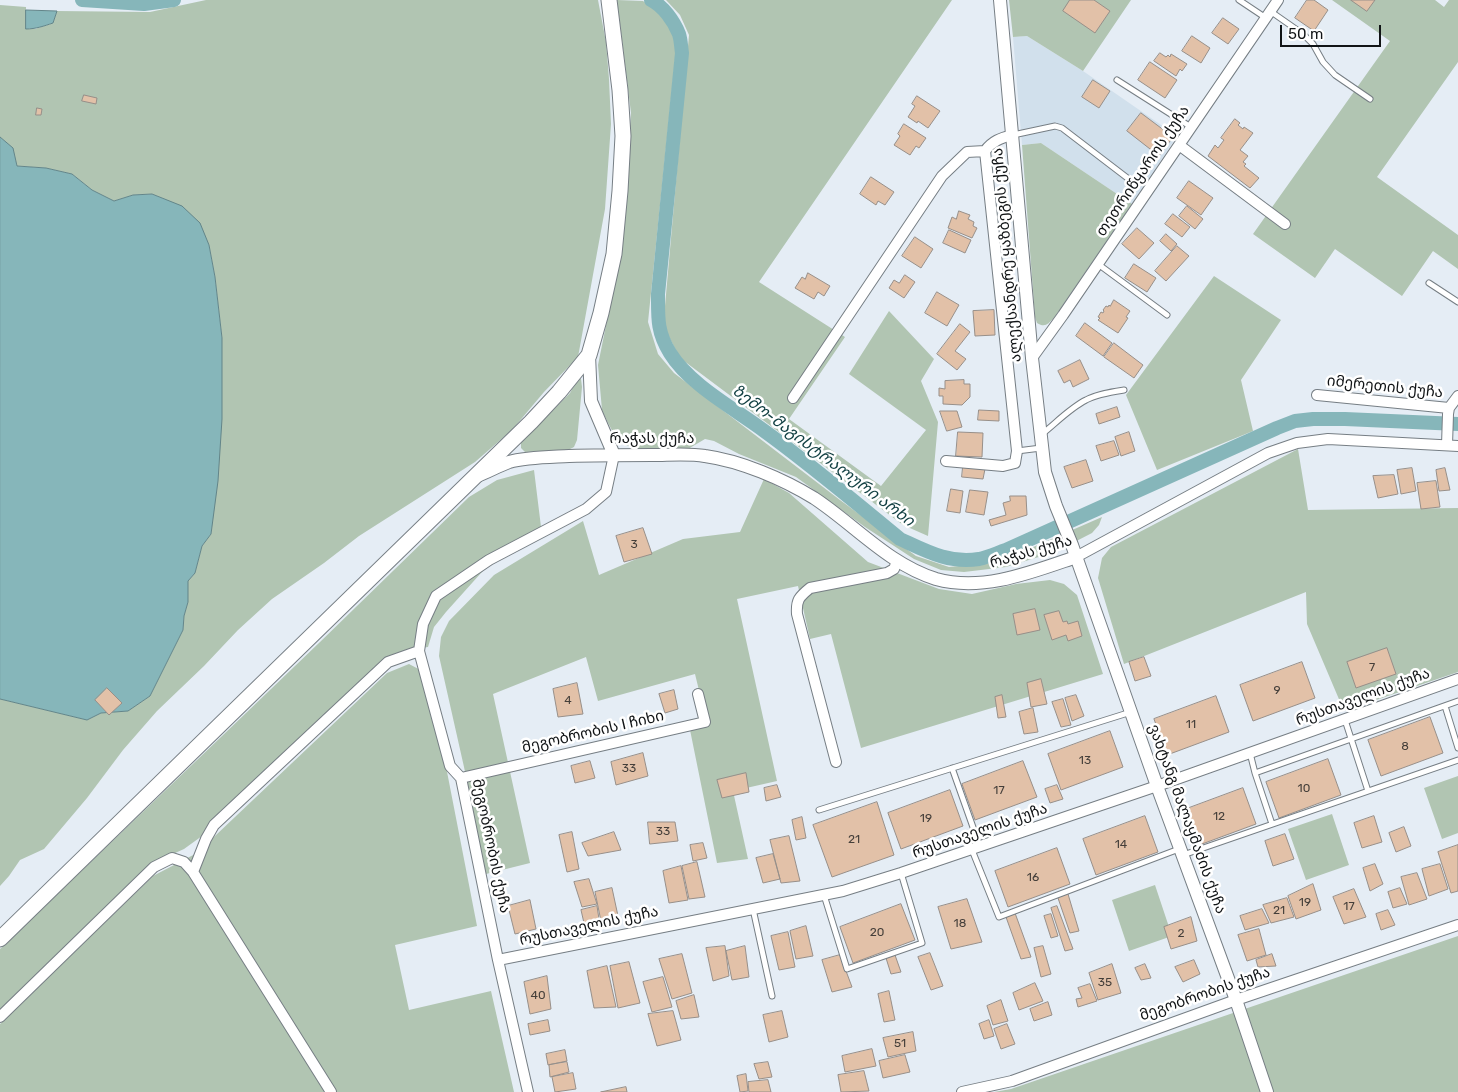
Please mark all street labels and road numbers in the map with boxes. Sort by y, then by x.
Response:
street label: თეთრიწყაროს ქუჩა [1093,102,1193,240]
street label: ალექსანდრე ყაზბეგის ქუჩა [989,147,1025,363]
street label: იმერეთის ქუჩა [1326,372,1444,402]
street label: რაჭას ქუჩა [610,430,694,448]
street label: რაჭას ქუჩა [988,532,1074,572]
street label: რუსთაველის ქუჩა [1294,664,1432,730]
street label: მეგობრობის I ჩიხი [520,707,666,757]
street label: ვახტანგ მალაყმაძის ქუჩა [1144,722,1230,916]
street label: მეგობრობის ქუჩა [468,777,514,915]
street label: რუსთაველის ქუჩა [910,799,1050,863]
street label: რუსთაველის ქუჩა [518,903,660,949]
street label: მეგობრობის ქუჩა [1137,963,1273,1025]

